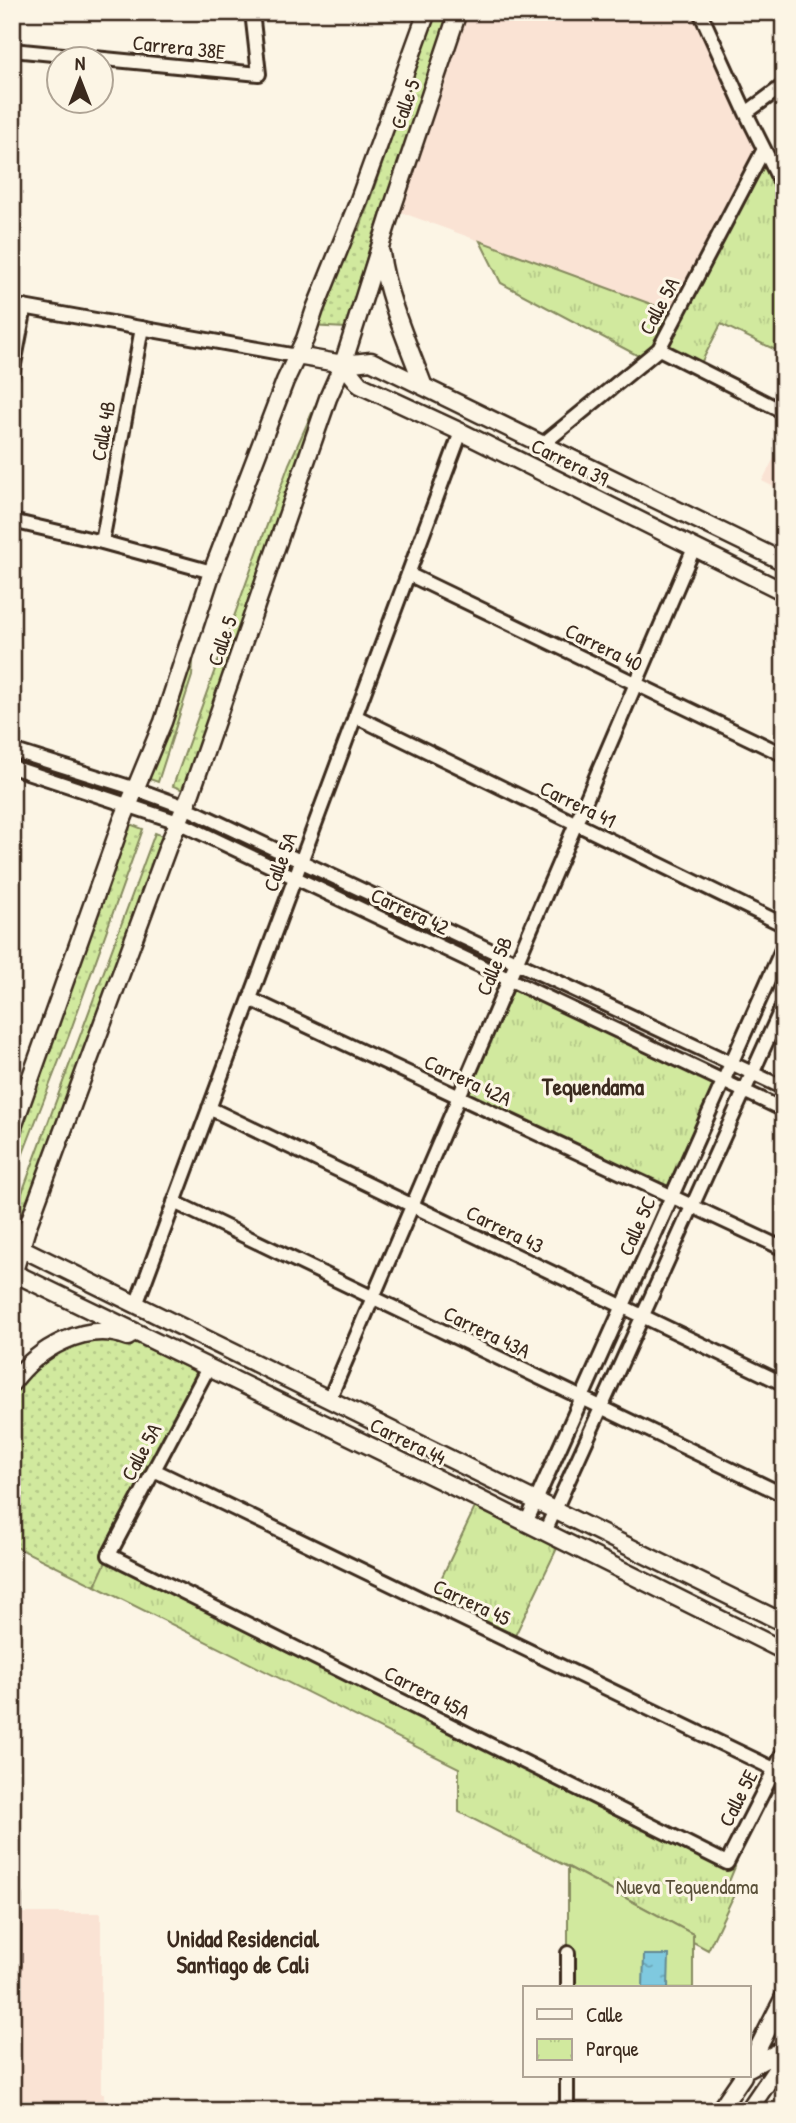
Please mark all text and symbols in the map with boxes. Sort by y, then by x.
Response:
street label: Carrera 38E [131,28,227,66]
north arrow [46,46,116,116]
text: N [75,50,85,76]
street label: Calle 5 [383,75,427,133]
street label: Calle 5A [632,272,686,340]
street label: Calle 4B [83,399,123,463]
street label: Carrera 39 [527,431,614,493]
street label: Calle 5 [200,612,244,670]
street label: Carrera 40 [560,616,648,678]
street label: Carrera 41 [535,773,621,835]
street label: Calle 5A [256,828,304,896]
street label: Carrera 42 [366,880,454,942]
street label: Calle 5B [469,932,519,1000]
street label: Carrera 42A [420,1047,516,1113]
district label: Tequendama [541,1071,644,1103]
street label: Calle 5C [611,1192,663,1260]
street label: Carrera 43 [461,1198,549,1260]
street label: Carrera 43A [439,1299,535,1365]
street label: Carrera 44 [365,1410,451,1472]
street label: Calle 5A [114,1418,168,1486]
street label: Carrera 45 [429,1571,515,1633]
street label: Carrera 45A [379,1658,475,1726]
street label: Calle 5E [711,1765,765,1831]
park label: Nueva Tequendama [616,1872,758,1901]
district label: Unidad Residencial Santiago de Cali [167,1923,320,1981]
legend [523,1986,750,2078]
text: Calle [586,2000,623,2029]
text: Parque [586,2034,639,2063]

